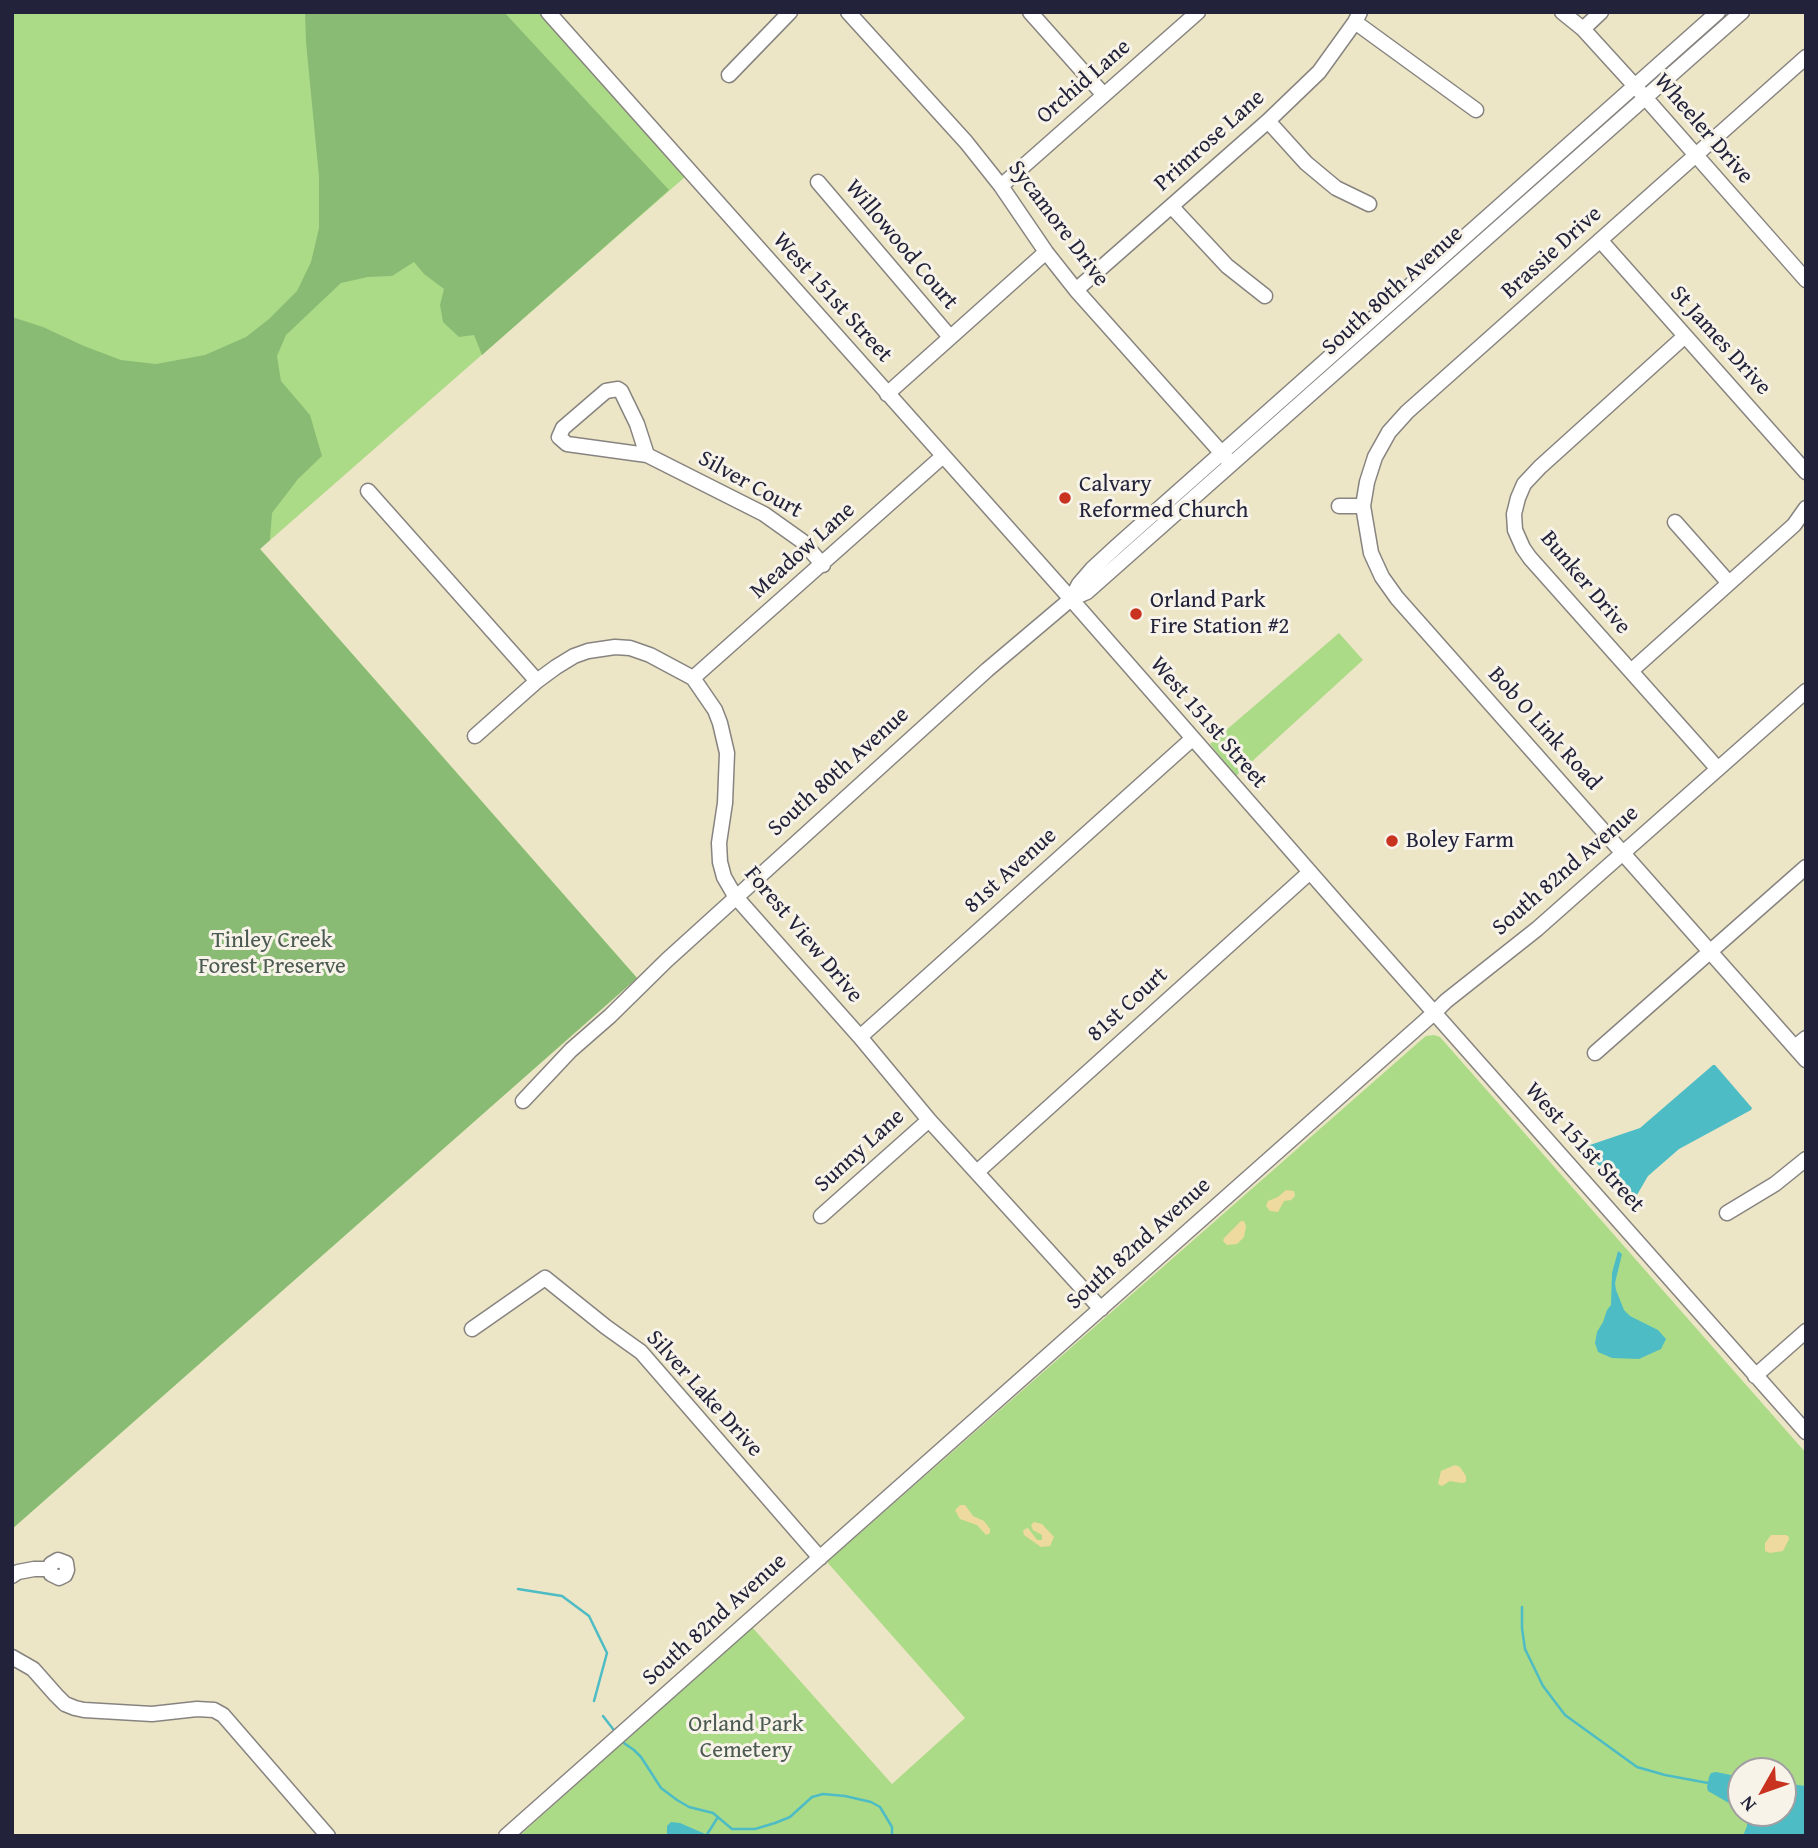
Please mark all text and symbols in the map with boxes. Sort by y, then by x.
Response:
street label: Orchid Lane [1031,34,1137,130]
street label: Wheeler Drive [1647,68,1759,190]
street label: Primrose Lane [1149,84,1271,198]
street label: Sycamore Drive [1002,155,1114,293]
street label: Willowood Court [839,174,963,316]
street label: Brassie Drive [1496,201,1608,305]
street label: South 80th Avenue [1317,220,1469,362]
street label: West 151st Street [766,227,898,369]
street label: St James Drive [1664,281,1776,401]
street label: Silver Court [693,445,807,525]
place label: Calvary Reformed Church [1079,471,1248,525]
marker: Calvary Reformed Church [1057,490,1073,506]
street label: Meadow Lane [745,497,861,605]
street label: Bunker Drive [1534,526,1636,640]
place label: Orland Park Fire Station #2 [1150,587,1289,641]
marker: Orland Park Fire Station #2 [1128,606,1144,622]
street label: West 151st Street [1143,652,1273,794]
street label: Bob O Link Road [1481,662,1607,796]
street label: South 80th Avenue [763,701,915,843]
street label: South 82nd Avenue [1487,800,1645,942]
street label: 81st Avenue [959,822,1063,920]
place label: Boley Farm [1406,827,1514,855]
marker: Boley Farm [1384,833,1400,849]
street label: Forest View Drive [738,861,868,1009]
park label: Tinley Creek Forest Preserve [198,927,346,981]
street label: 81st Court [1082,962,1174,1048]
street label: West 151st Street [1518,1077,1650,1219]
street label: Sunny Lane [809,1103,911,1199]
street label: South 82nd Avenue [1061,1172,1217,1316]
street label: Silver Lake Drive [640,1325,768,1463]
street label: South 82nd Avenue [637,1548,793,1692]
park label: Orland Park Cemetery [688,1711,804,1765]
north arrow [1727,1757,1797,1827]
text: N [1733,1790,1762,1818]

